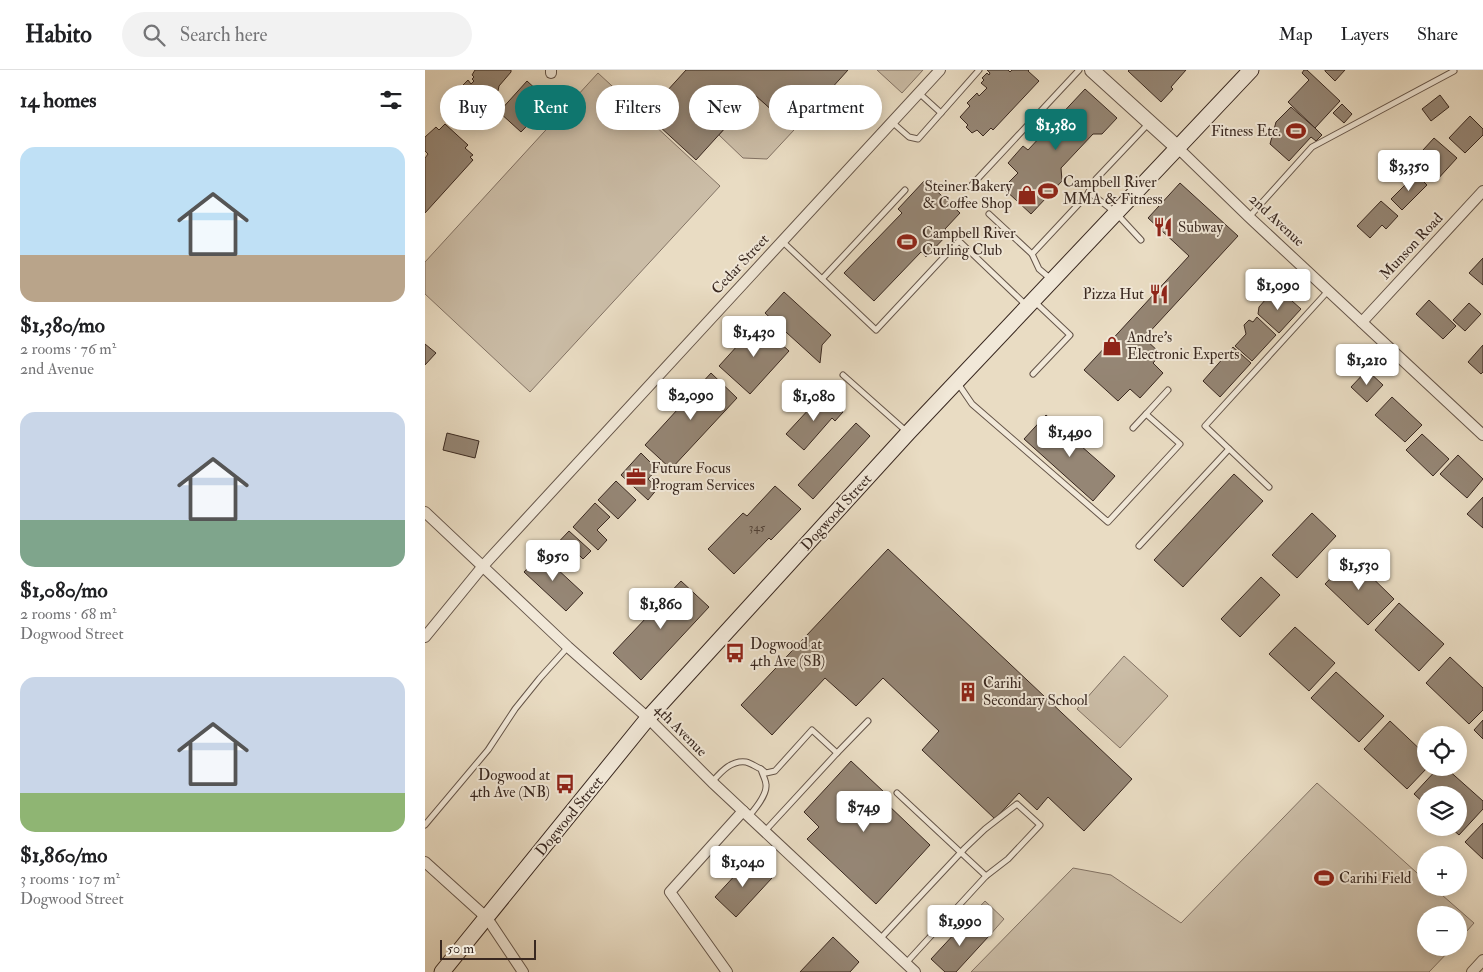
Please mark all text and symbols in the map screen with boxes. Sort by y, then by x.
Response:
search box [122,12,472,57]
text: Habito [25,19,92,50]
icon: search [140,21,168,49]
text: Search here [180,23,268,47]
text: Map [1279,23,1313,46]
text: Layers [1341,23,1389,46]
text: Share [1417,23,1458,46]
chip: Buy [440,85,505,130]
chip: Rent [515,85,586,130]
chip: Filters [596,85,679,130]
chip: New [689,85,759,130]
chip: Apartment [769,85,882,130]
icon: filters [377,86,405,114]
text: 14 homes [20,87,97,114]
pin: $1,380 [1015,108,1097,151]
text: $1,380 [1036,115,1076,135]
sports icon: Fitness Etc. [1285,120,1307,142]
place label: Fitness Etc. [1211,122,1281,141]
pin: $3,350 [1368,150,1450,192]
text: $3,350 [1389,156,1429,176]
place label: Campbell River MMA & Fitness [1063,173,1163,209]
place label: Steiner Bakery & Coffee Shop [923,177,1012,214]
icon: home [168,179,258,269]
sports icon: Campbell River MMA & Fitness [1037,180,1059,202]
shop icon: Steiner Bakery & Coffee Shop [1016,184,1038,206]
street label: 2nd Avenue [1245,190,1308,251]
street label: Munson Road [1376,209,1448,284]
restaurant icon: Subway [1152,216,1174,238]
place label: Subway [1178,218,1223,237]
place label: Campbell River Curling Club [922,224,1016,260]
street label: Cedar Street [708,230,773,299]
sports icon: Campbell River Curling Club [896,231,918,253]
pin: $1,090 [1237,268,1319,311]
text: $1,090 [1256,275,1300,295]
restaurant icon: Pizza Hut [1148,283,1170,305]
place label: Pizza Hut [1083,285,1144,304]
text: $1,380/mo [20,312,105,339]
pin: $1,430 [713,316,795,358]
text: $1,430 [733,322,775,342]
place label: Andre's Electronic Experts [1126,328,1239,365]
shop icon: Andre's Electronic Experts [1101,335,1123,357]
text: 2 rooms · 76 m² [20,339,116,359]
pin: $1,210 [1326,344,1408,386]
text: $1,210 [1347,350,1387,370]
text: 2nd Avenue [20,359,94,379]
pin: $2,090 [650,378,732,421]
pin: $1,080 [773,380,855,422]
text: $2,090 [668,385,714,405]
text: $1,080 [793,386,835,406]
pin: $1,490 [1029,416,1111,458]
text: $1,490 [1048,422,1092,442]
icon: home [168,444,258,534]
place label: Future Focus Program Services [651,459,755,495]
office icon: Future Focus Program Services [625,466,647,488]
street label: Dogwood Street [797,470,876,555]
house number: 345 [749,520,766,535]
pin: $950 [523,540,583,582]
text: $950 [537,546,569,566]
pin: $1,530 [1318,548,1400,591]
text: $1,530 [1339,555,1379,575]
text: $1,080/mo [20,577,108,604]
pin: $1,860 [620,588,702,630]
text: $1,860 [640,594,682,614]
text: 2 rooms · 68 m² [20,604,116,624]
text: Dogwood Street [20,624,124,644]
place label: Dogwood at 4th Ave (SB) [750,635,825,671]
bus stop icon: Dogwood at 4th Ave (SB) [724,642,746,664]
place label: Carihi Secondary School [983,674,1088,710]
building icon: Carihi Secondary School [957,681,979,703]
street label: 4th Avenue [650,700,711,761]
icon: home [168,709,258,799]
map controls [1417,726,1467,956]
button: locate [1417,726,1467,776]
place label: Dogwood at 4th Ave (NB) [470,766,550,802]
street label: Dogwood Street [531,772,607,860]
bus stop icon: Dogwood at 4th Ave (NB) [554,773,576,795]
button: layers [1417,786,1467,836]
pin: $749 [834,790,894,833]
text: $749 [848,797,880,817]
text: $1,860/mo [20,842,107,869]
pin: $1,040 [702,846,784,888]
button: + [1417,846,1467,896]
text: $1,040 [721,852,765,872]
sports icon: Carihi Field [1313,867,1335,889]
text: 3 rooms · 107 m² [20,869,120,889]
place label: Carihi Field [1339,869,1412,888]
text: Dogwood Street [20,889,124,909]
pin: $1,990 [919,904,1001,947]
button: − [1417,906,1467,956]
text: $1,990 [938,911,982,931]
scale bar [440,937,536,960]
text: 50 m [447,940,474,957]

